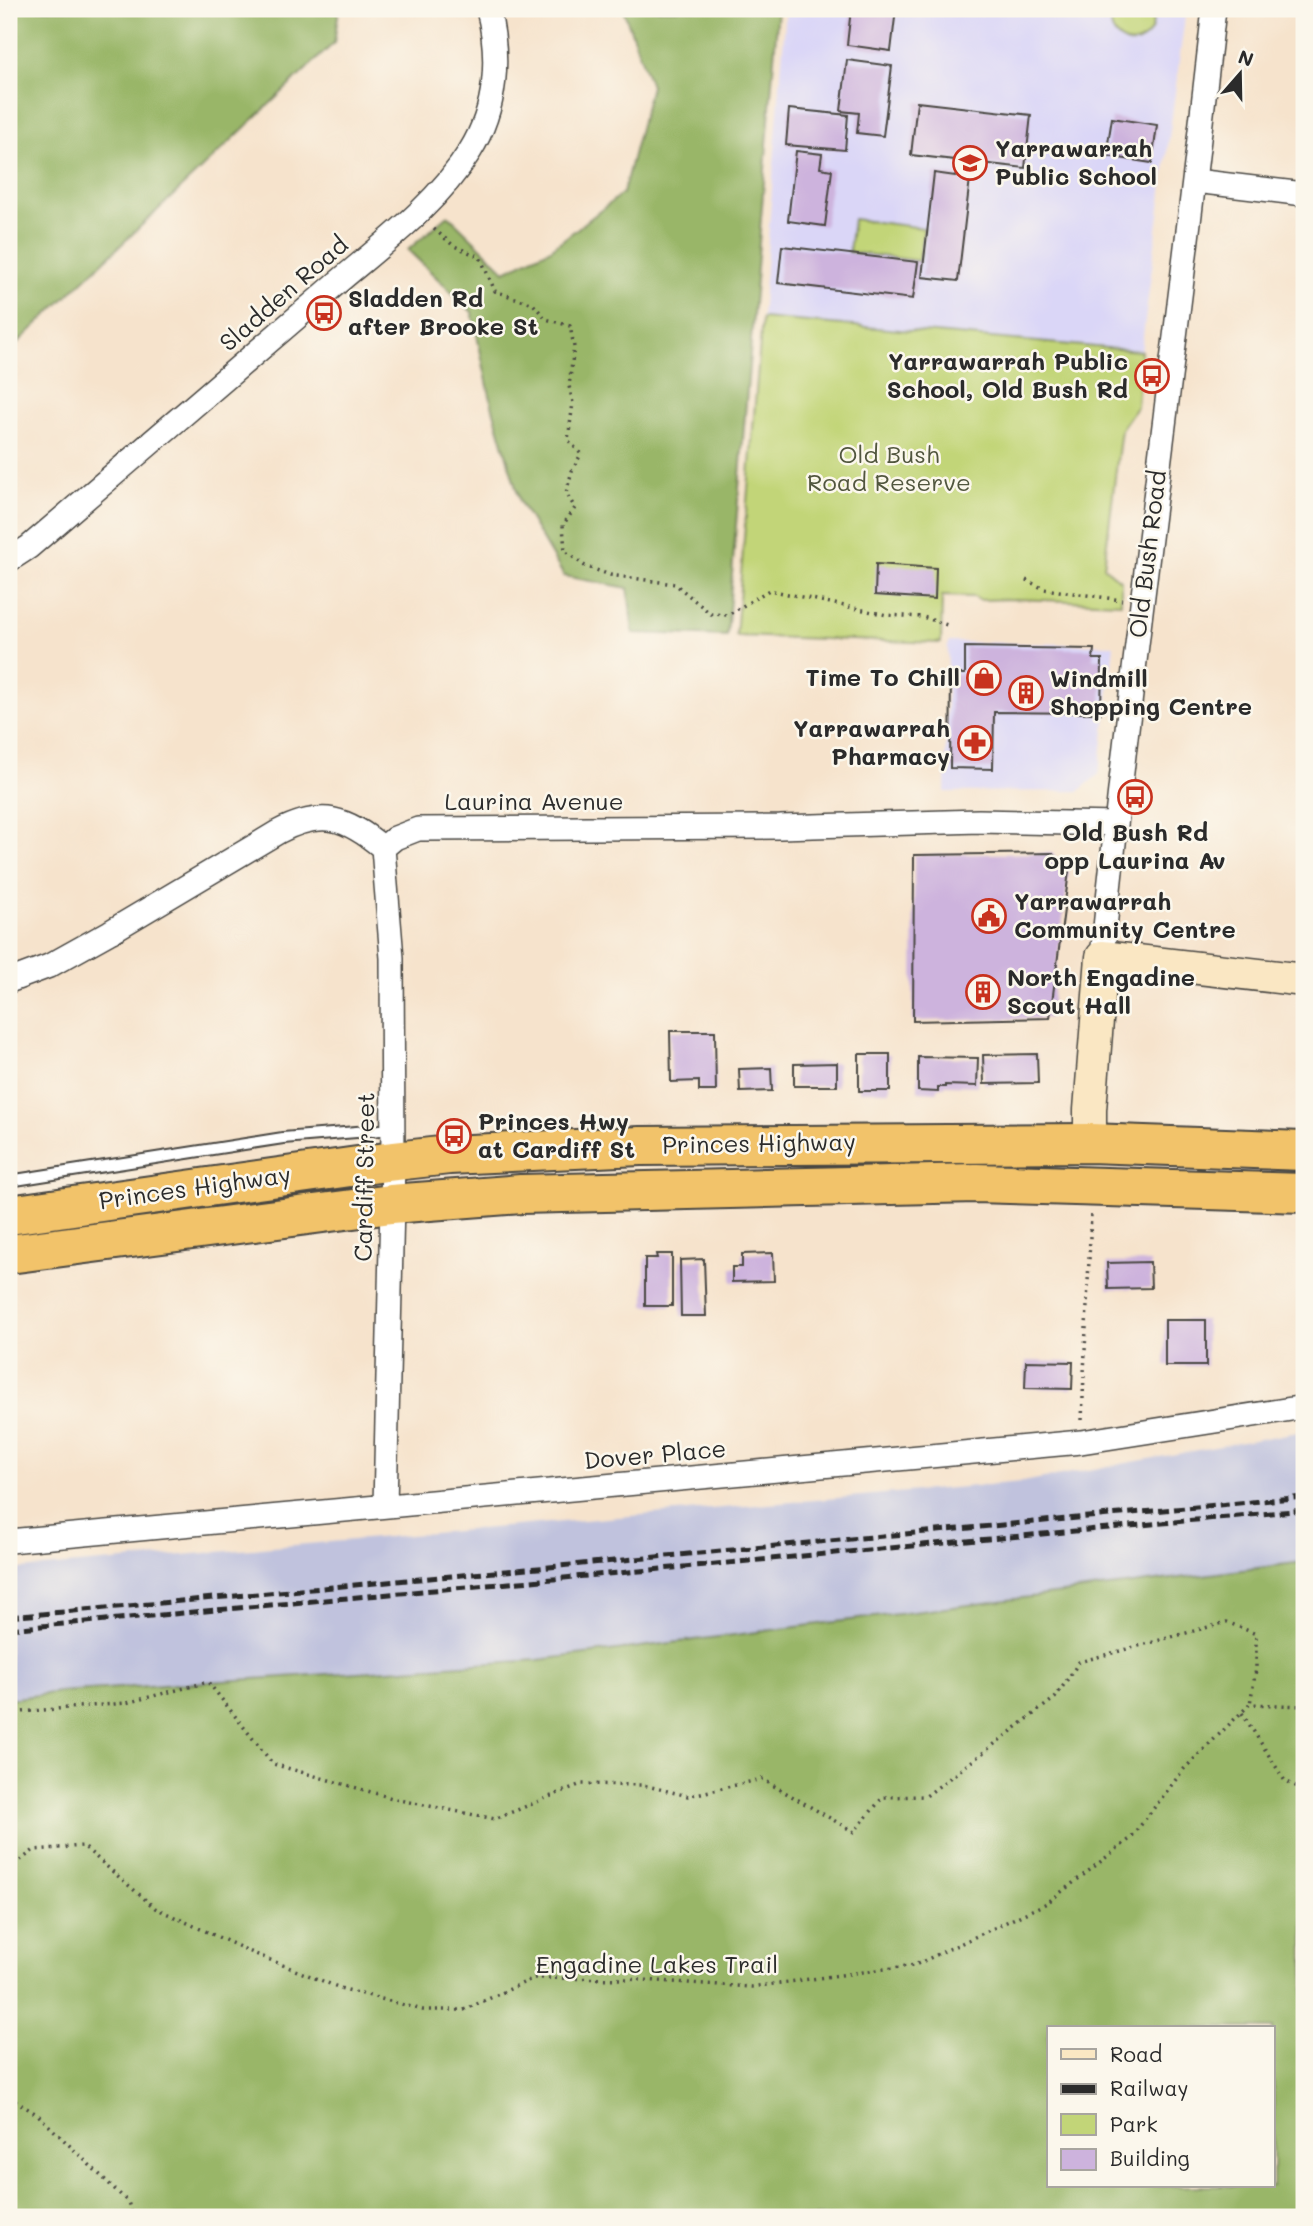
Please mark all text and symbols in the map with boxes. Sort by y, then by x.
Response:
north arrow [1204,38,1274,108]
text: N [1235,43,1257,72]
place label: Yarrawarrah Public School [995,132,1157,191]
school or university icon: Yarrawarrah Public School [951,144,989,182]
street label: Sladden Road [212,229,354,357]
place label: Sladden Rd after Brooke St [348,282,539,341]
bus stop icon: Sladden Rd after Brooke St [305,294,343,332]
place label: Yarrawarrah Public School, Old Bush Rd [887,345,1128,404]
bus stop icon: Yarrawarrah Public School, Old Bush Rd [1133,357,1171,395]
park label: Old Bush Road Reserve [807,438,971,497]
street label: Old Bush Road [1121,468,1172,639]
shop icon: Time To Chill [965,659,1003,697]
place label: Time To Chill [805,661,960,692]
place label: Windmill Shopping Centre [1050,662,1252,721]
building icon: Windmill Shopping Centre [1007,674,1045,712]
place label: Yarrawarrah Pharmacy [793,712,950,771]
pharmacy icon: Yarrawarrah Pharmacy [956,724,994,762]
bus stop icon: Old Bush Rd opp Laurina Av [1116,778,1154,816]
street label: Laurina Avenue [444,785,624,816]
place label: Old Bush Rd opp Laurina Av [1045,816,1225,875]
place label: Yarrawarrah Community Centre [1014,885,1236,944]
public building icon: Yarrawarrah Community Centre [970,897,1008,935]
place label: North Engadine Scout Hall [1007,961,1195,1020]
building icon: North Engadine Scout Hall [964,973,1002,1011]
street label: Cardiff Street [347,1092,380,1262]
place label: Princes Hwy at Cardiff St [478,1105,635,1164]
bus stop icon: Princes Hwy at Cardiff St [435,1117,473,1155]
street label: Princes Highway [662,1125,856,1160]
street label: Princes Highway [97,1158,293,1215]
street label: Dover Place [582,1432,727,1475]
street label: Engadine Lakes Trail [536,1948,778,1979]
legend [1047,2026,1274,2188]
text: Road [1110,2040,1162,2067]
text: Railway [1110,2074,1189,2101]
text: Park [1110,2110,1158,2137]
text: Building [1110,2144,1190,2171]

